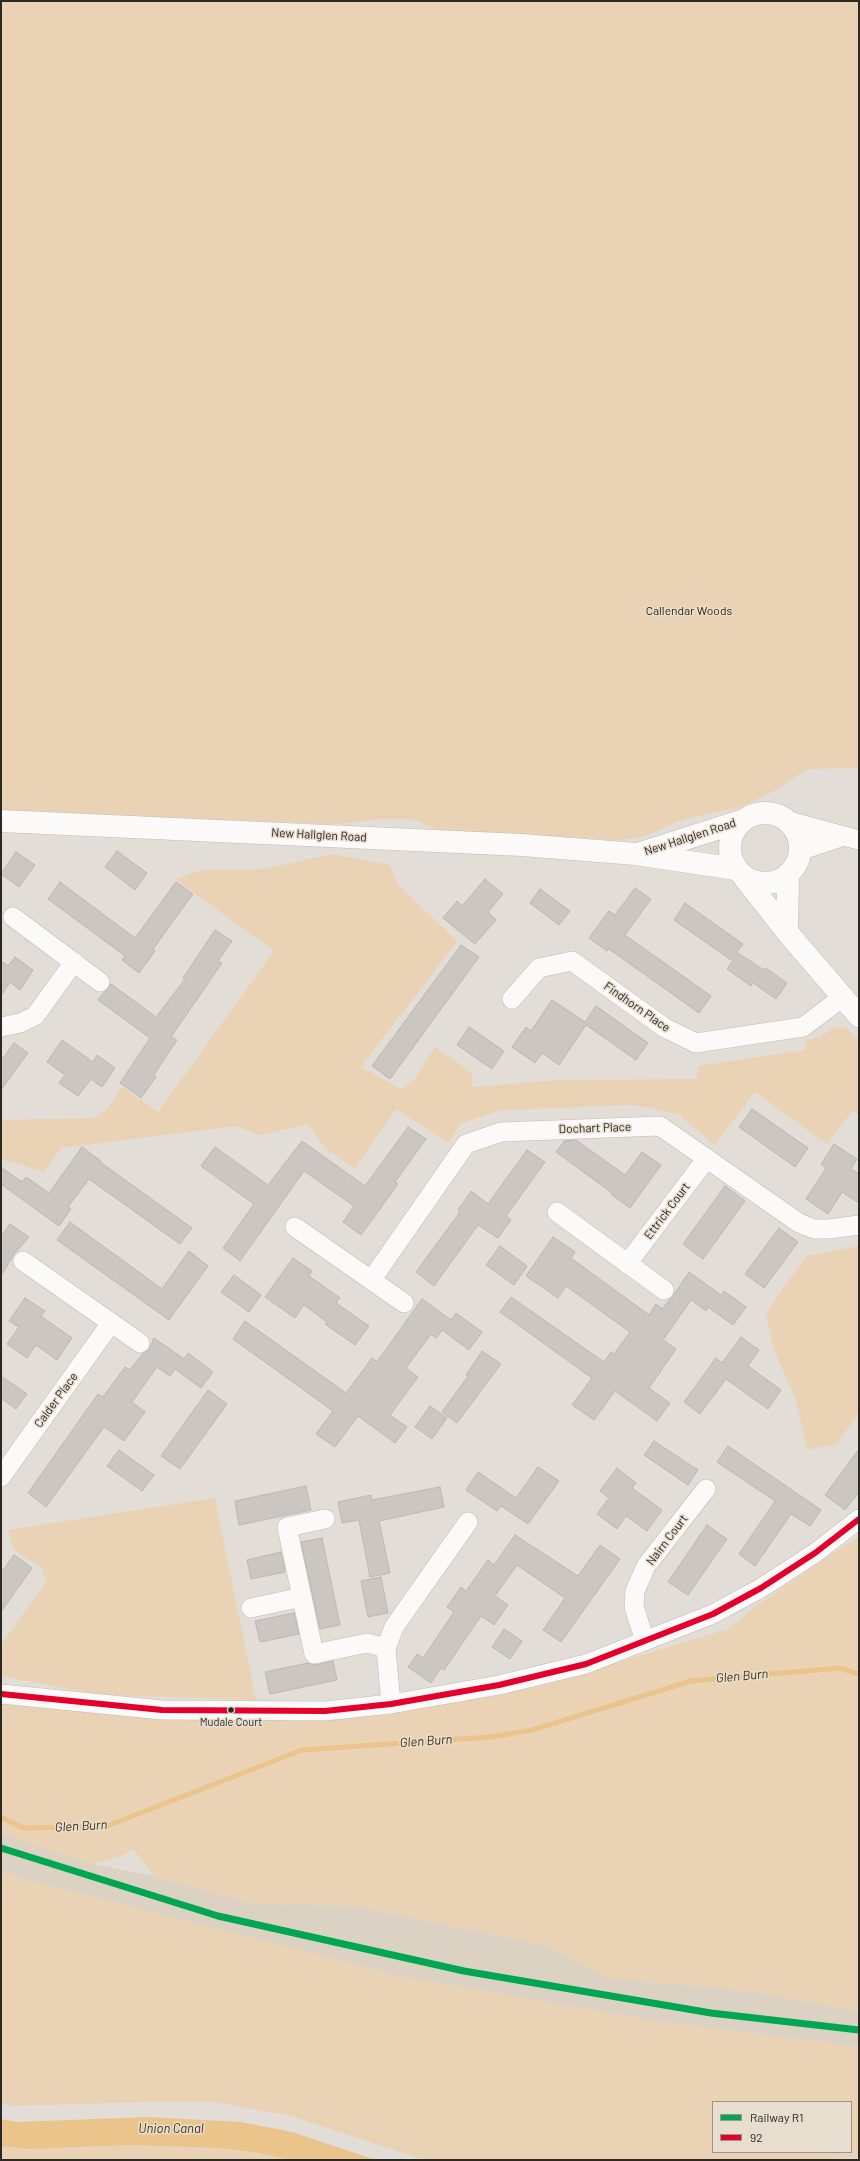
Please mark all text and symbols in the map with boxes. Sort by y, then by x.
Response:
park label: Callendar Woods [646,604,732,618]
street label: New Hallglen Road [642,815,738,859]
street label: New Hallglen Road [271,825,367,845]
street label: Findhorn Place [601,979,673,1035]
street label: Dochart Place [558,1120,632,1136]
street label: Ettrick Court [641,1180,693,1242]
street label: Calder Place [31,1370,81,1430]
street label: Nairn Court [643,1512,691,1568]
water label: Glen Burn [715,1666,769,1686]
marker: Mudale Court [226,1705,236,1715]
place label: Mudale Court [200,1715,262,1729]
water label: Glen Burn [399,1731,453,1751]
water label: Glen Burn [54,1817,108,1835]
legend [712,2101,852,2153]
text: Railway R1 [750,2110,803,2124]
water label: Union Canal [138,2121,204,2137]
text: 92 [750,2130,763,2144]

